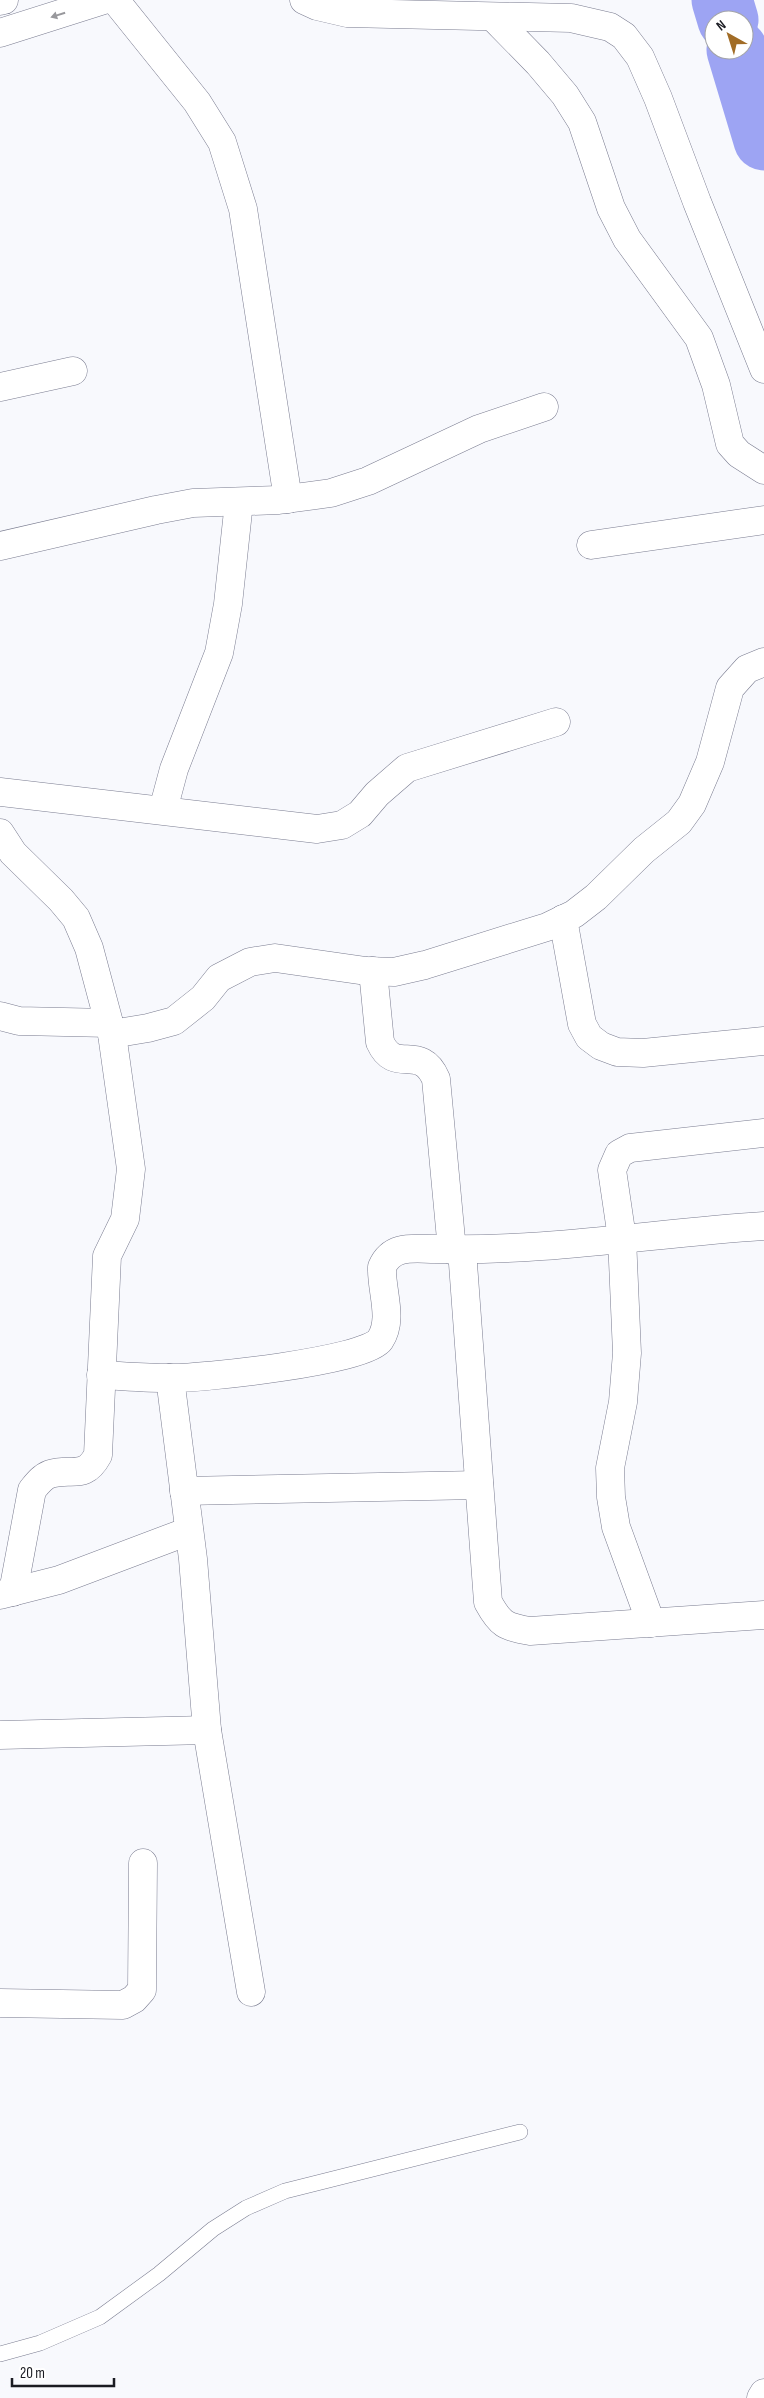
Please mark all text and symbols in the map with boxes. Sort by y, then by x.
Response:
north arrow [704,10,754,60]
one-way arrow [50,11,65,19]
text: N [713,16,729,34]
scale bar [12,2356,115,2388]
text: 20 m [20,2364,45,2383]

